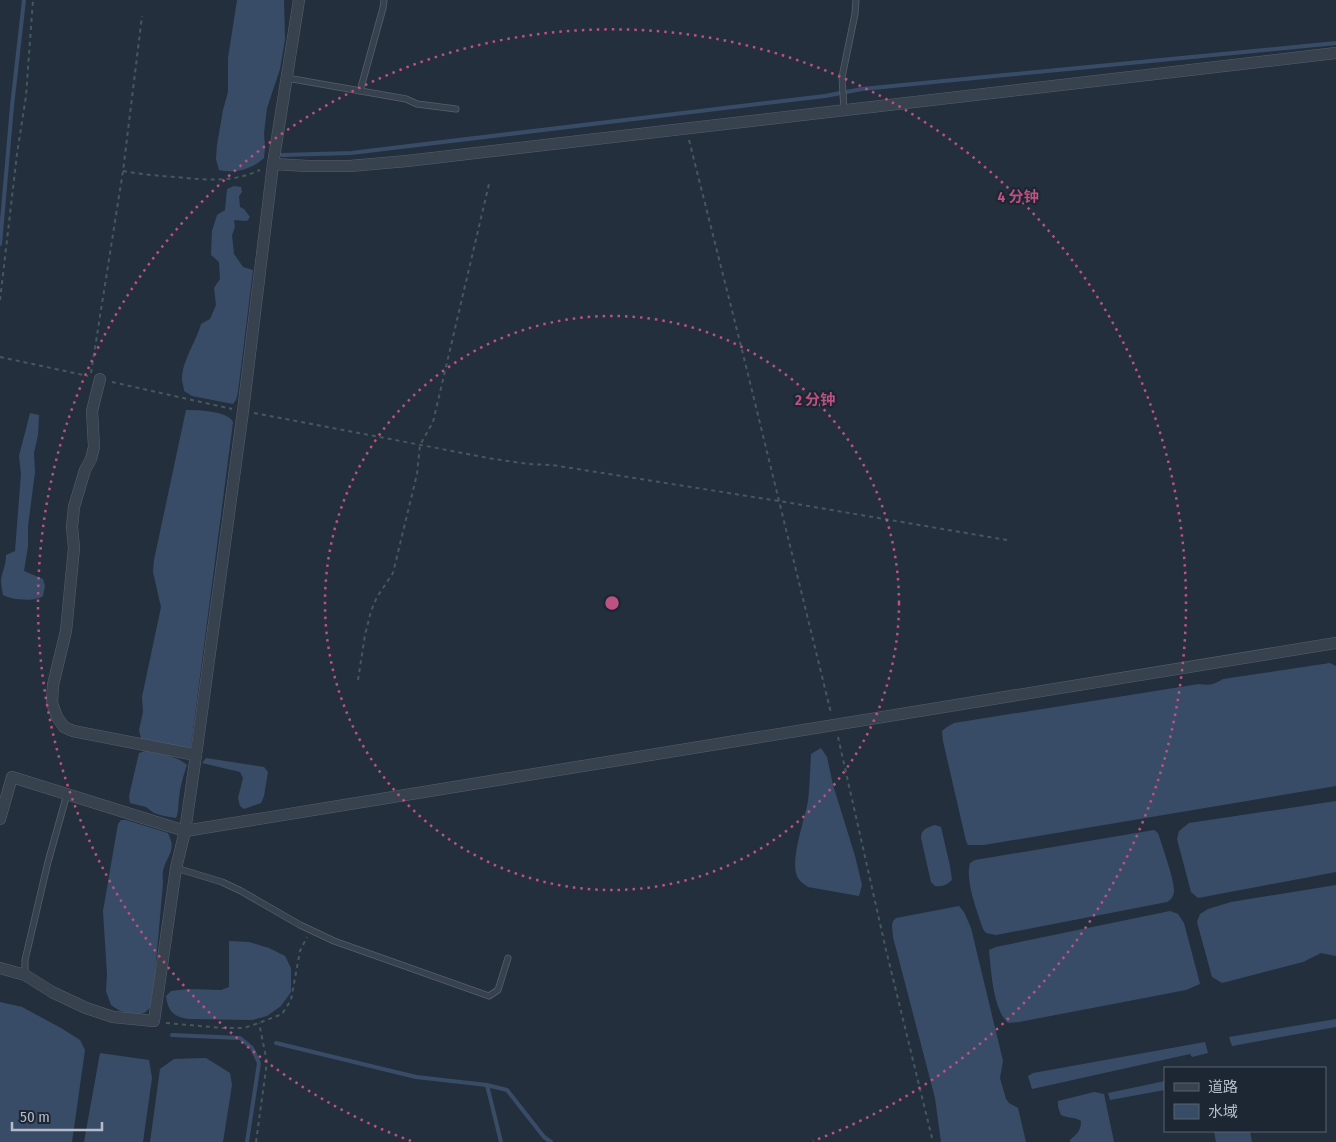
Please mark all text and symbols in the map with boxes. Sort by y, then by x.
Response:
text: 4 分钟 [998,188,1038,206]
text: 2 分钟 [794,391,835,409]
centre of rings [603,594,621,612]
legend [1164,1067,1326,1132]
text: 道路 [1208,1078,1238,1096]
scale bar [12,1100,102,1132]
text: 水域 [1208,1103,1238,1121]
text: 50 m [20,1108,50,1126]

